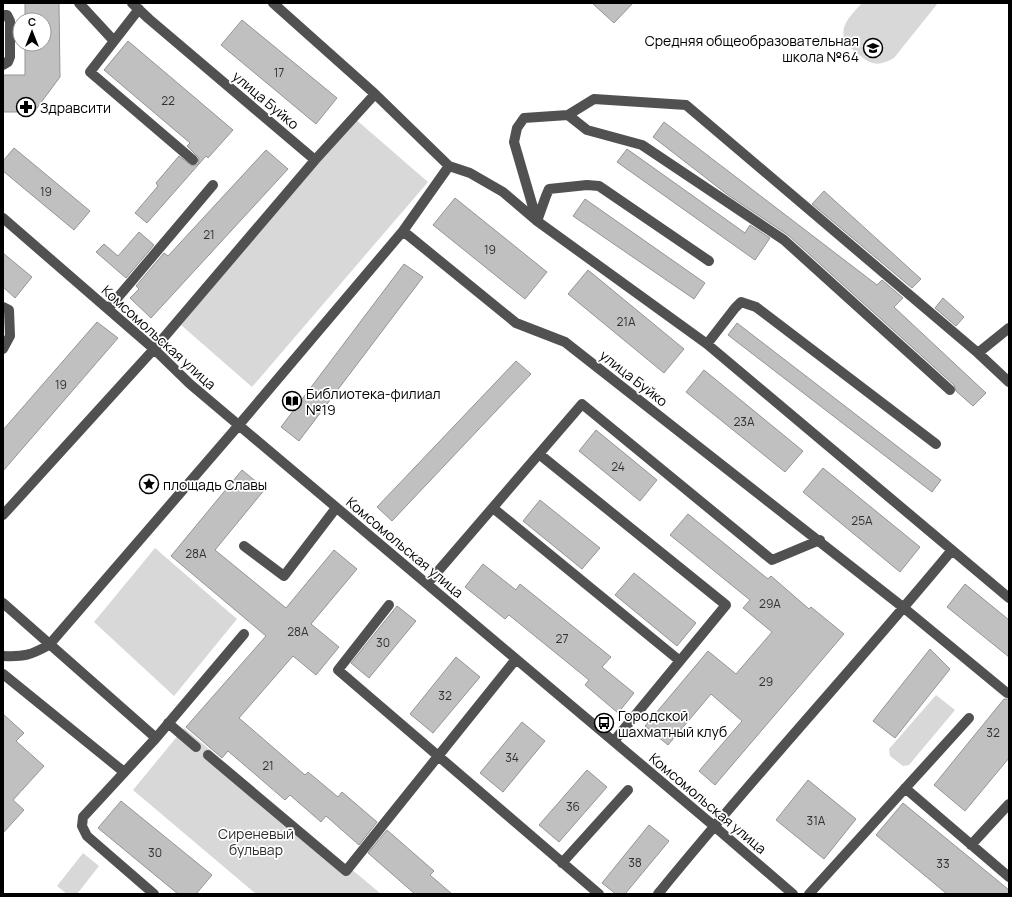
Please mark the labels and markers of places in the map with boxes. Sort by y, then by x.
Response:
place label: Средняя общеобразовательная школа №64 [645,31,859,66]
school or university icon: Средняя общеобразовательная школа №64 [862,37,884,59]
pharmacy icon: Здравсити [15,96,37,118]
place label: Здравсити [40,98,111,117]
place label: Библиотека-филиал №19 [306,384,440,419]
library icon: Библиотека-филиал №19 [281,390,303,412]
place icon: площадь Славы [138,473,160,495]
place label: площадь Славы [163,475,267,494]
place label: Городской шахматный клуб [618,706,727,741]
bus stop icon: Городской шахматный клуб [593,712,615,734]

